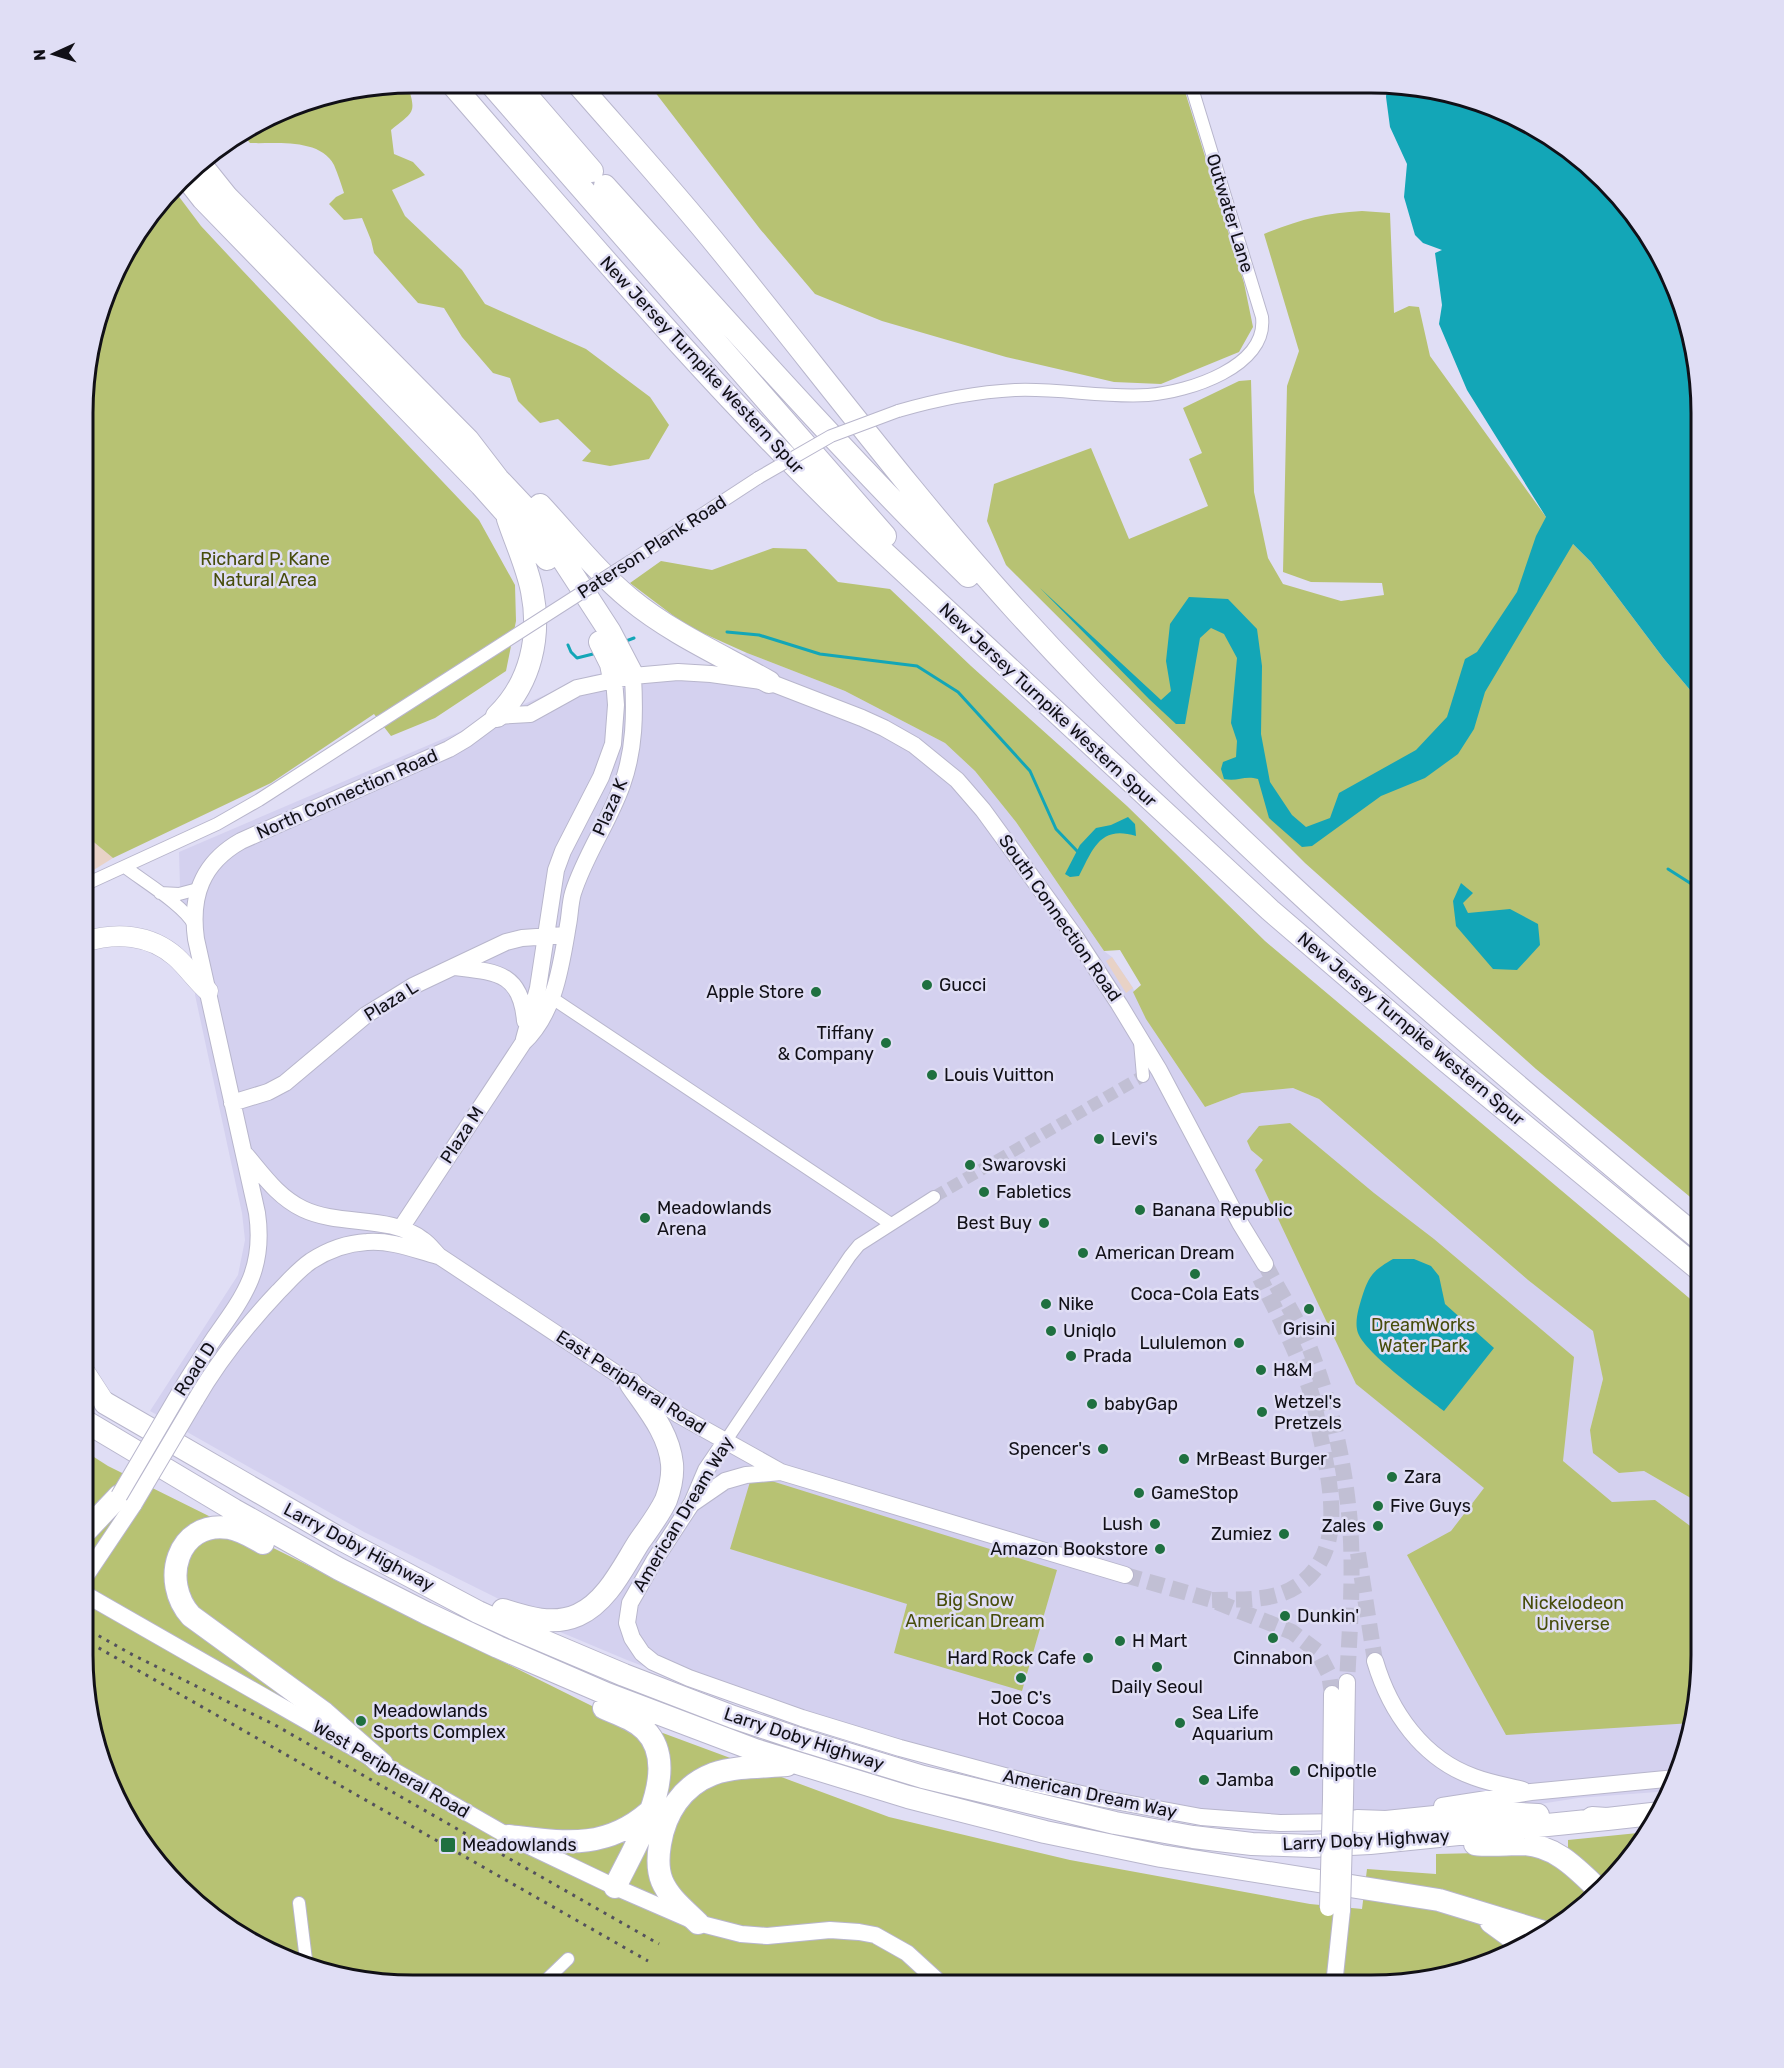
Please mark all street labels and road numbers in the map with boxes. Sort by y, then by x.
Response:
street label: Outwater Lane [1201,151,1259,275]
street label: New Jersey Turnpike Western Spur [595,252,809,478]
street label: Paterson Plank Road [573,491,731,603]
street label: New Jersey Turnpike Western Spur [935,598,1161,812]
street label: North Connection Road [253,744,441,844]
street label: Plaza K [588,775,632,839]
street label: South Connection Road [994,830,1126,1006]
street label: New Jersey Turnpike Western Spur [1293,928,1529,1131]
street label: Plaza L [360,976,422,1026]
street label: Plaza M [435,1102,489,1168]
street label: East Peripheral Road [552,1325,710,1439]
street label: Road D [170,1338,220,1400]
street label: American Dream Way [628,1432,738,1596]
street label: Larry Doby Highway [280,1498,438,1596]
street label: Larry Doby Highway [721,1703,887,1775]
street label: West Peripheral Road [309,1715,473,1823]
street label: American Dream Way [1001,1765,1179,1823]
street label: Larry Doby Highway [1282,1825,1450,1855]

